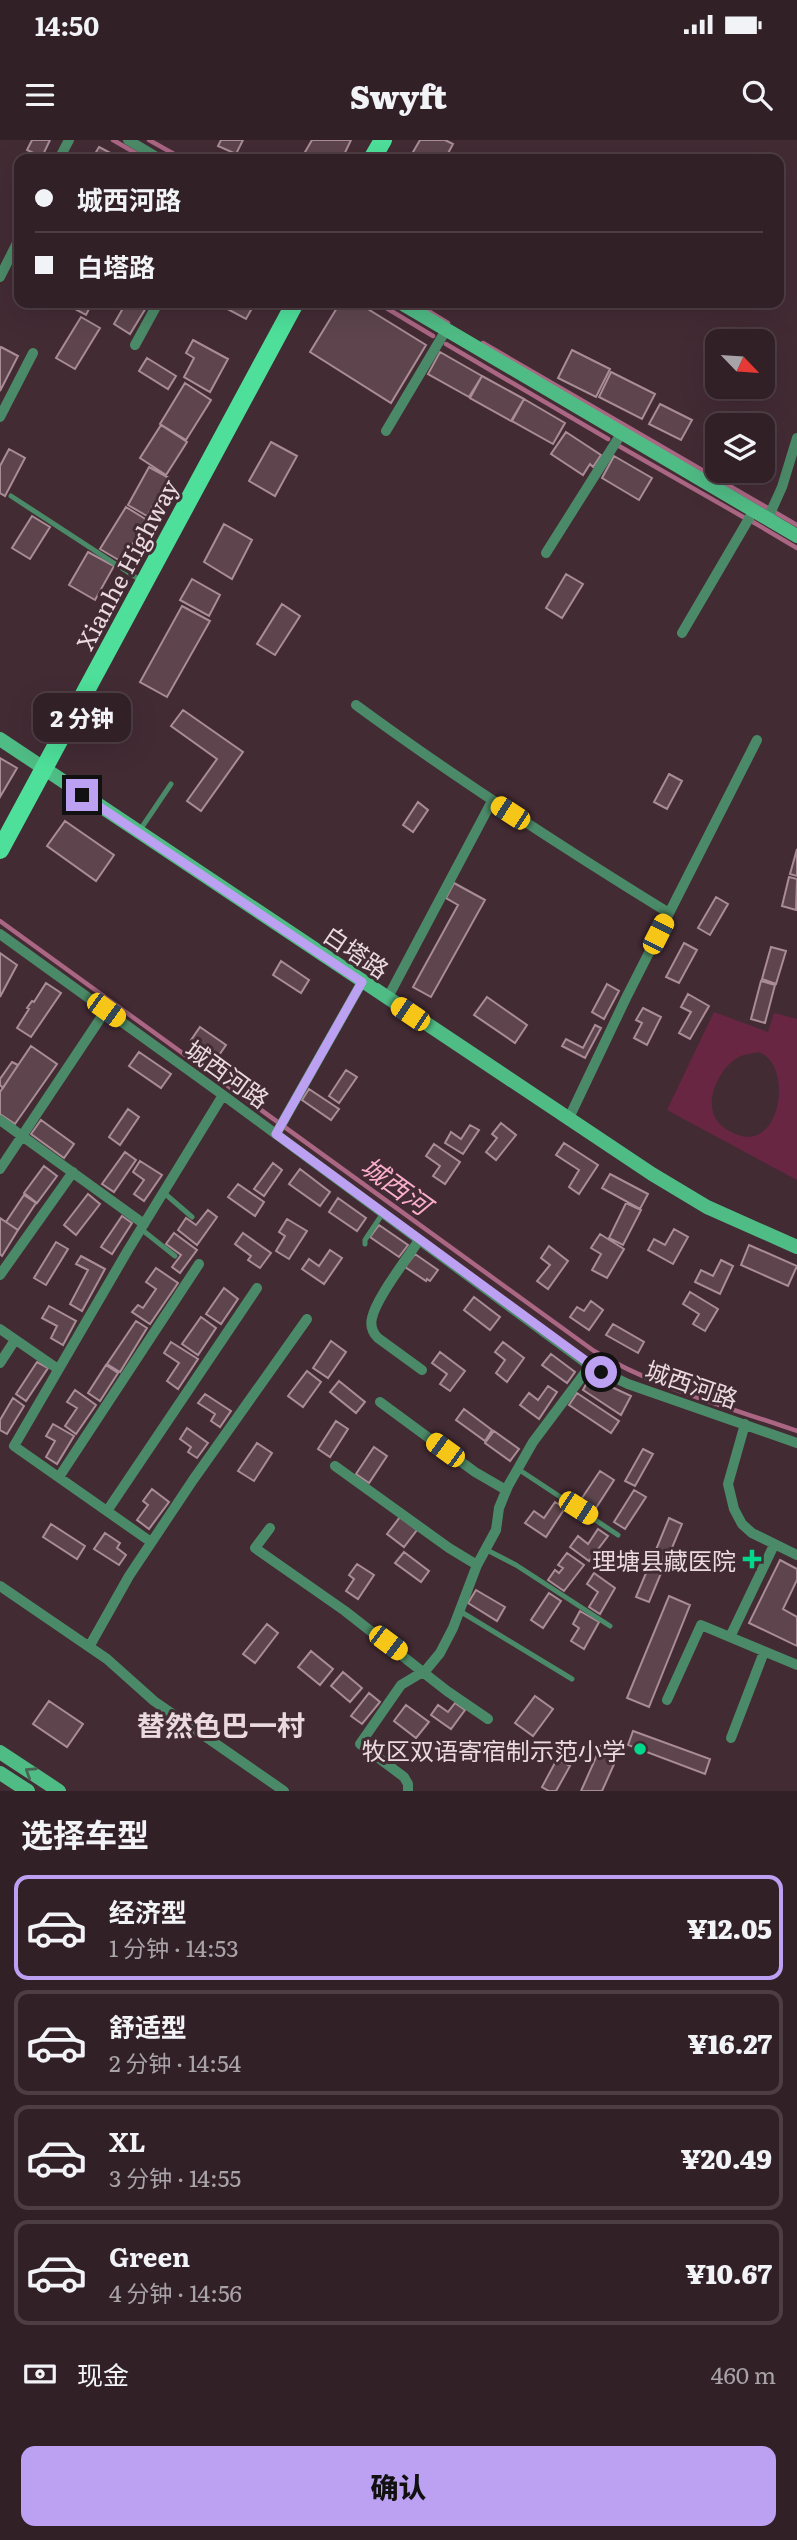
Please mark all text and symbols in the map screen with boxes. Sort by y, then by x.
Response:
text: 14:50 [35,5,99,44]
text: Swyft [350,71,447,119]
icon: menu [21,76,59,114]
icon: search [738,76,776,114]
text: 城西河路 [77,179,181,218]
text: 白塔路 [77,246,155,285]
north arrow [705,329,775,399]
map controls [705,329,775,483]
button: layers [705,413,775,483]
street label: Xianhe Highway [66,472,186,656]
callout: 2 分钟 [33,694,131,742]
text: 2 分钟 [50,700,114,734]
route end [66,779,98,811]
car [487,793,534,833]
car [640,911,677,957]
street label: 白塔路 [317,916,397,986]
car [83,989,130,1031]
car [387,994,434,1034]
street label: 城西河路 [179,1031,277,1115]
water label: 城西河 [354,1145,444,1226]
street label: 城西河路 [641,1351,743,1415]
route start [585,1356,617,1388]
car [422,1429,469,1471]
car [555,1488,602,1528]
place label: 理塘县藏医院 [592,1542,736,1577]
marker: 理塘县藏医院 [742,1549,762,1569]
car [365,1622,412,1664]
district label: 替然色巴一村 [137,1703,305,1745]
place label: 牧区双语寄宿制示范小学 [362,1732,626,1767]
marker: 牧区双语寄宿制示范小学 [632,1741,648,1757]
one-way arrow [24,1767,37,1780]
text: 选择车型 [21,1809,149,1857]
text: 经济型 [109,1891,187,1930]
icon: car [25,1896,88,1959]
text: ¥12.05 [687,1908,772,1947]
text: 1 分钟 · 14:53 [109,1930,239,1964]
text: 舒适型 [109,2006,187,2045]
icon: car [25,2011,88,2074]
text: ¥16.27 [688,2023,772,2062]
text: 2 分钟 · 14:54 [109,2045,241,2079]
text: XL [109,2121,146,2160]
icon: car [25,2126,88,2189]
text: ¥20.49 [681,2138,772,2177]
text: 3 分钟 · 14:55 [109,2160,241,2194]
text: Green [109,2236,190,2275]
icon: car [25,2241,88,2304]
text: ¥10.67 [686,2253,772,2292]
text: 4 分钟 · 14:56 [109,2275,242,2309]
text: 现金 [77,2354,129,2393]
icon: cash [21,2355,59,2393]
text: 460 m [711,2357,776,2391]
button: 确认 [21,2446,776,2526]

